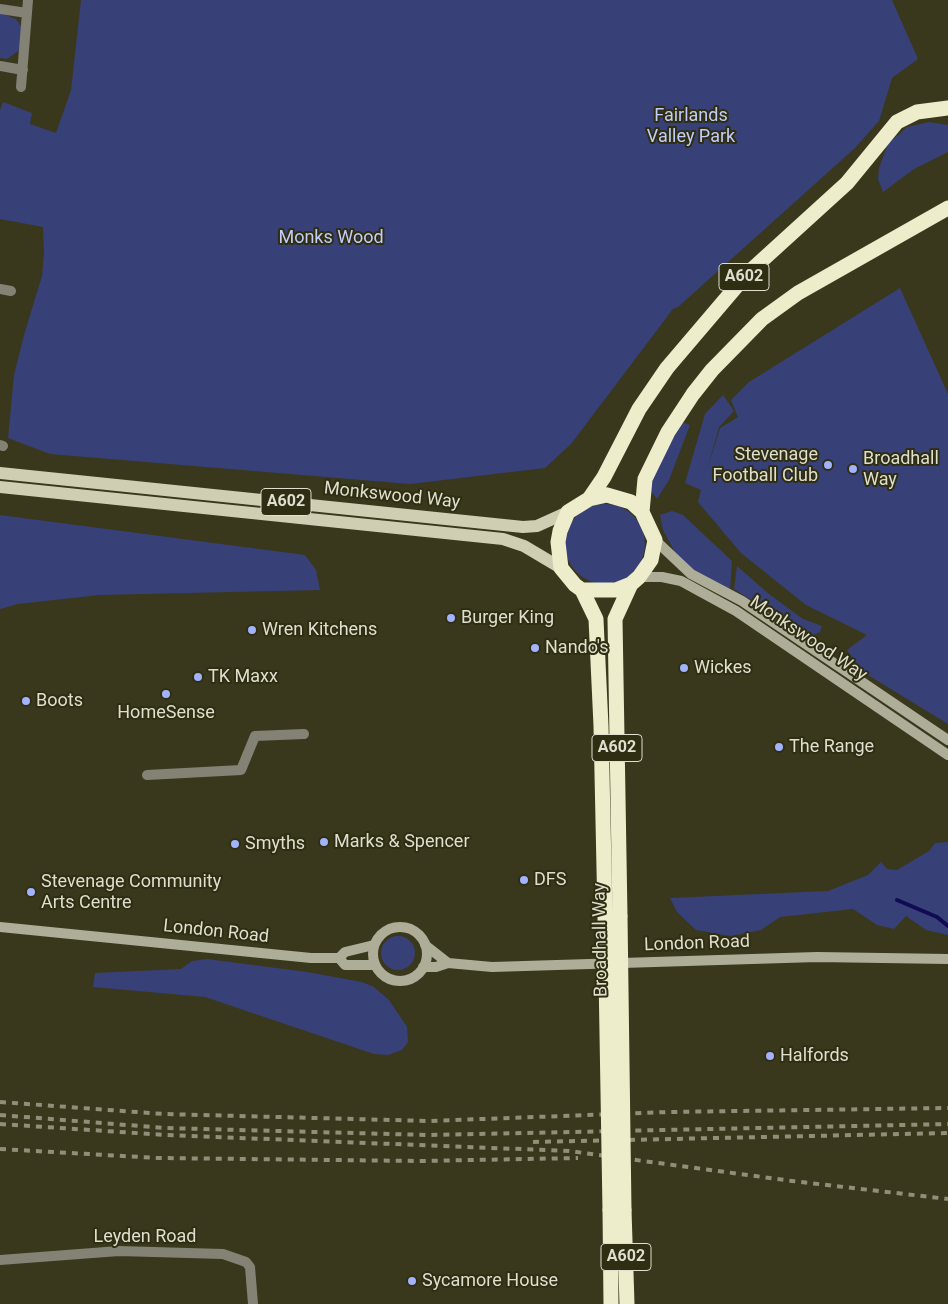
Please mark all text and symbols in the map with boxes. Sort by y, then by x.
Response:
park label: Fairlands Valley Park [647,105,735,148]
park label: Monks Wood [278,227,384,249]
road number: A602 [719,264,769,290]
place label: Stevenage Football Club [713,444,818,486]
place label: Broadhall Way [863,448,939,490]
marker: Stevenage Football Club [822,459,834,471]
marker: Broadhall Way [847,463,859,475]
street label: Monkswood Way [323,478,461,514]
road number: A602 [261,488,311,516]
street label: Monkswood Way [745,592,871,686]
place label: Burger King [461,607,554,629]
marker: Burger King [445,612,457,624]
place label: Wren Kitchens [262,619,377,641]
marker: Wren Kitchens [246,624,258,636]
place label: Nando's [545,637,609,659]
marker: Nando's [529,642,541,654]
place label: Wickes [694,657,752,679]
marker: Wickes [678,662,690,674]
place label: TK Maxx [208,666,278,688]
marker: TK Maxx [192,671,204,683]
marker: HomeSense [160,688,172,700]
place label: Boots [36,690,83,712]
marker: Boots [20,695,32,707]
place label: HomeSense [117,702,215,724]
road number: A602 [592,734,642,761]
place label: The Range [789,736,874,758]
marker: The Range [773,741,785,753]
place label: Marks & Spencer [334,831,469,853]
place label: Smyths [245,833,305,855]
marker: Marks & Spencer [318,836,330,848]
marker: Smyths [229,838,241,850]
place label: DFS [534,869,566,891]
place label: Stevenage Community Arts Centre [41,871,221,914]
marker: DFS [518,874,530,886]
street label: Broadhall Way [589,883,613,997]
marker: Stevenage Community Arts Centre [25,886,37,898]
street label: London Road [162,916,270,948]
street label: London Road [644,931,750,957]
place label: Halfords [780,1045,849,1067]
marker: Halfords [764,1050,776,1062]
street label: Leyden Road [94,1226,196,1248]
road number: A602 [601,1244,651,1270]
place label: Sycamore House [422,1270,558,1292]
marker: Sycamore House [406,1275,418,1287]

